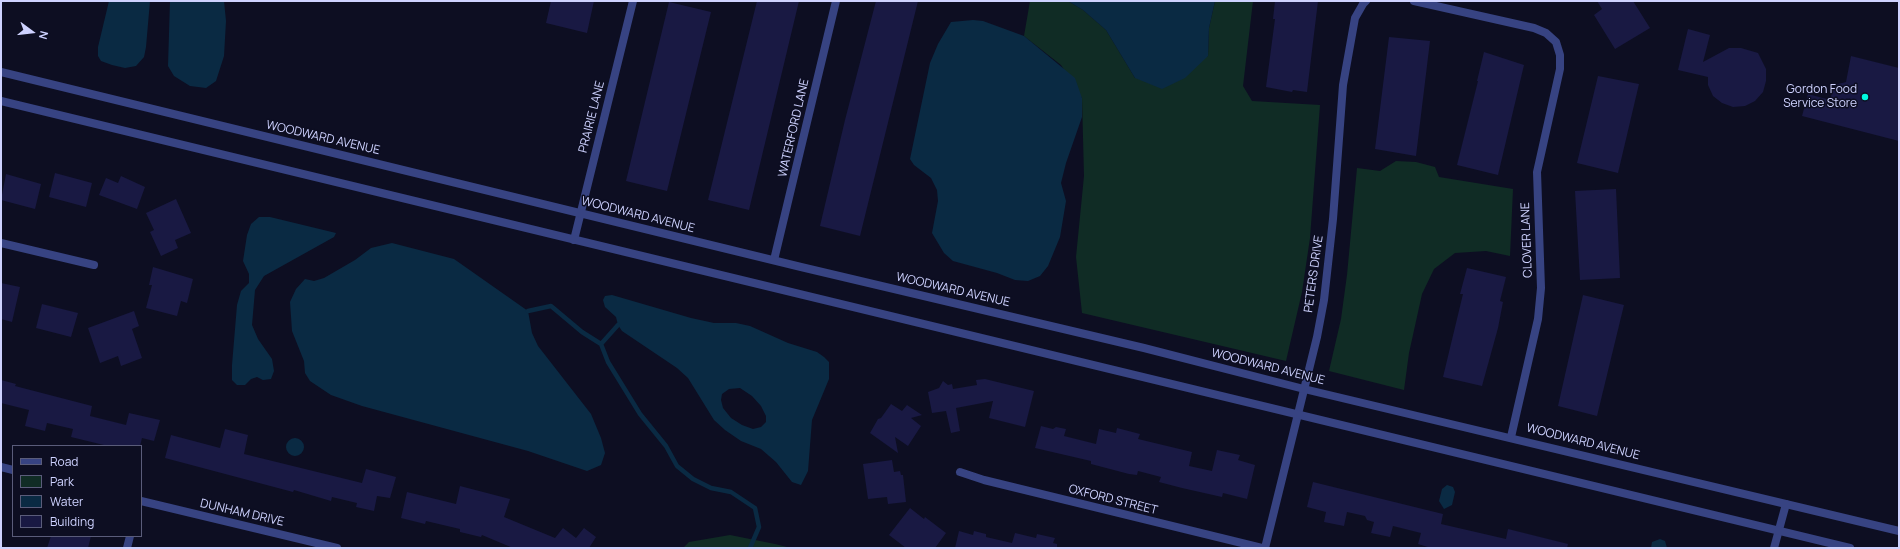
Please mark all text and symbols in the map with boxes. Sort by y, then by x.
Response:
north arrow [12,12,52,52]
text: N [36,29,52,41]
street label: WATERFORD LANE [776,77,812,179]
street label: PRAIRIE LANE [576,80,608,154]
place label: Gordon Food Service Store [1783,83,1857,111]
marker: Gordon Food Service Store [1860,92,1870,102]
street label: WOODWARD AVENUE [265,118,381,158]
street label: WOODWARD AVENUE [580,194,696,236]
street label: CLOVER LANE [1518,202,1536,278]
street label: PETERS DRIVE [1301,234,1327,314]
street label: WOODWARD AVENUE [895,270,1011,310]
street label: WOODWARD AVENUE [1210,346,1326,388]
street label: WOODWARD AVENUE [1525,421,1641,463]
legend [12,445,142,537]
text: Road [50,453,78,470]
text: Park [50,473,74,490]
street label: OXFORD STREET [1067,482,1159,518]
text: Water [50,493,83,510]
street label: DUNHAM DRIVE [199,496,285,530]
text: Building [50,513,94,530]

